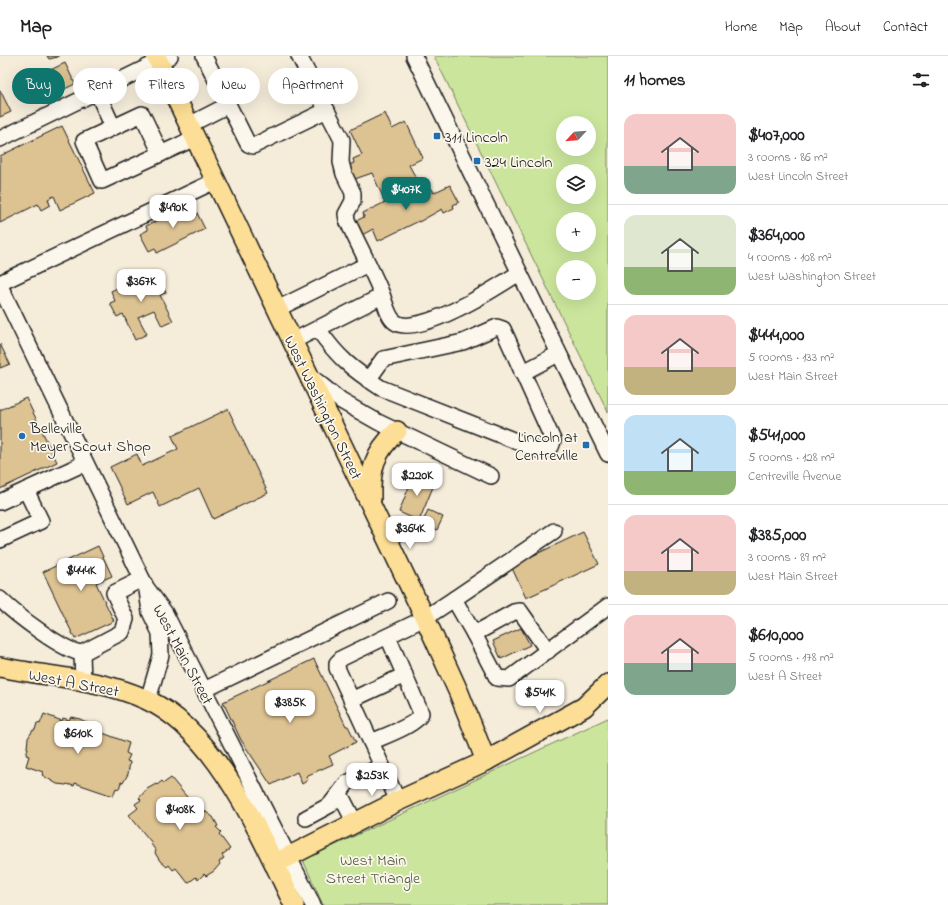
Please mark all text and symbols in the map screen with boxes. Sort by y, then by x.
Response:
text: Map [20,14,52,41]
text: Home [725,17,757,38]
text: Map [779,17,803,38]
text: About [825,17,861,38]
text: Contact [883,17,928,38]
chip: Buy [12,68,65,104]
chip: Rent [73,68,127,104]
chip: Filters [135,68,199,104]
chip: New [207,68,260,104]
chip: Apartment [268,68,358,104]
text: 11 homes [624,68,685,93]
icon: filters [910,69,932,91]
north arrow [556,116,596,156]
map controls [556,116,596,300]
text: $407,000 [748,123,805,148]
place label: 311 Lincoln [445,126,508,150]
icon: home [656,130,704,178]
marker: 311 Lincoln [432,131,442,141]
text: 3 rooms · 86 m² [748,148,828,167]
place label: 324 Lincoln [485,151,552,175]
marker: 324 Lincoln [472,156,482,166]
button: layers [556,164,596,204]
text: West Lincoln Street [748,167,848,186]
pin: $407K [378,177,434,211]
text: $407K [391,180,421,199]
pin: $490K [145,195,201,229]
text: $490K [158,198,188,217]
button: + [556,212,596,252]
text: $364,000 [748,223,805,248]
icon: home [656,231,704,279]
text: 4 rooms · 108 m² [748,248,832,267]
button: − [556,260,596,300]
text: West Washington Street [748,267,876,286]
pin: $367K [113,269,169,303]
text: $367K [126,272,156,291]
text: $444,000 [748,323,804,348]
icon: home [656,331,704,379]
street label: West Washington Street [277,332,368,485]
text: 5 rooms · 133 m² [748,348,834,367]
text: West Main Street [748,367,838,386]
place label: Belleville Meyer Scout Shop [29,417,151,459]
text: $541,000 [748,423,805,448]
place label: Lincoln at Centreville [515,426,579,468]
marker: Belleville Meyer Scout Shop [17,431,27,441]
icon: home [656,431,704,479]
marker: Lincoln at Centreville [581,440,591,450]
text: 5 rooms · 128 m² [748,448,835,467]
pin: $220K [389,463,445,497]
text: $220K [401,466,433,485]
text: Centreville Avenue [748,467,841,486]
pin: $364K [382,516,438,550]
text: $364K [395,519,425,538]
text: $385,000 [748,523,806,548]
icon: home [656,531,704,579]
text: 3 rooms · 89 m² [748,548,826,567]
pin: $444K [53,558,109,592]
text: $444K [66,561,96,580]
text: West Main Street [748,567,838,586]
street label: West Main Street [146,601,219,710]
text: $610,000 [748,623,803,648]
icon: home [656,631,704,679]
text: 5 rooms · 178 m² [748,648,834,667]
street label: West A Street [27,663,121,705]
text: West A Street [748,667,822,686]
pin: $541K [512,680,568,714]
text: $541K [524,683,556,702]
pin: $385K [262,690,318,724]
text: $385K [274,693,306,712]
pin: $610K [50,721,106,755]
text: $610K [63,724,93,743]
pin: $253K [344,763,400,797]
text: $253K [355,766,389,785]
pin: $408K [152,797,208,831]
text: $408K [165,800,195,819]
park label: West Main Street Triangle [326,849,421,891]

